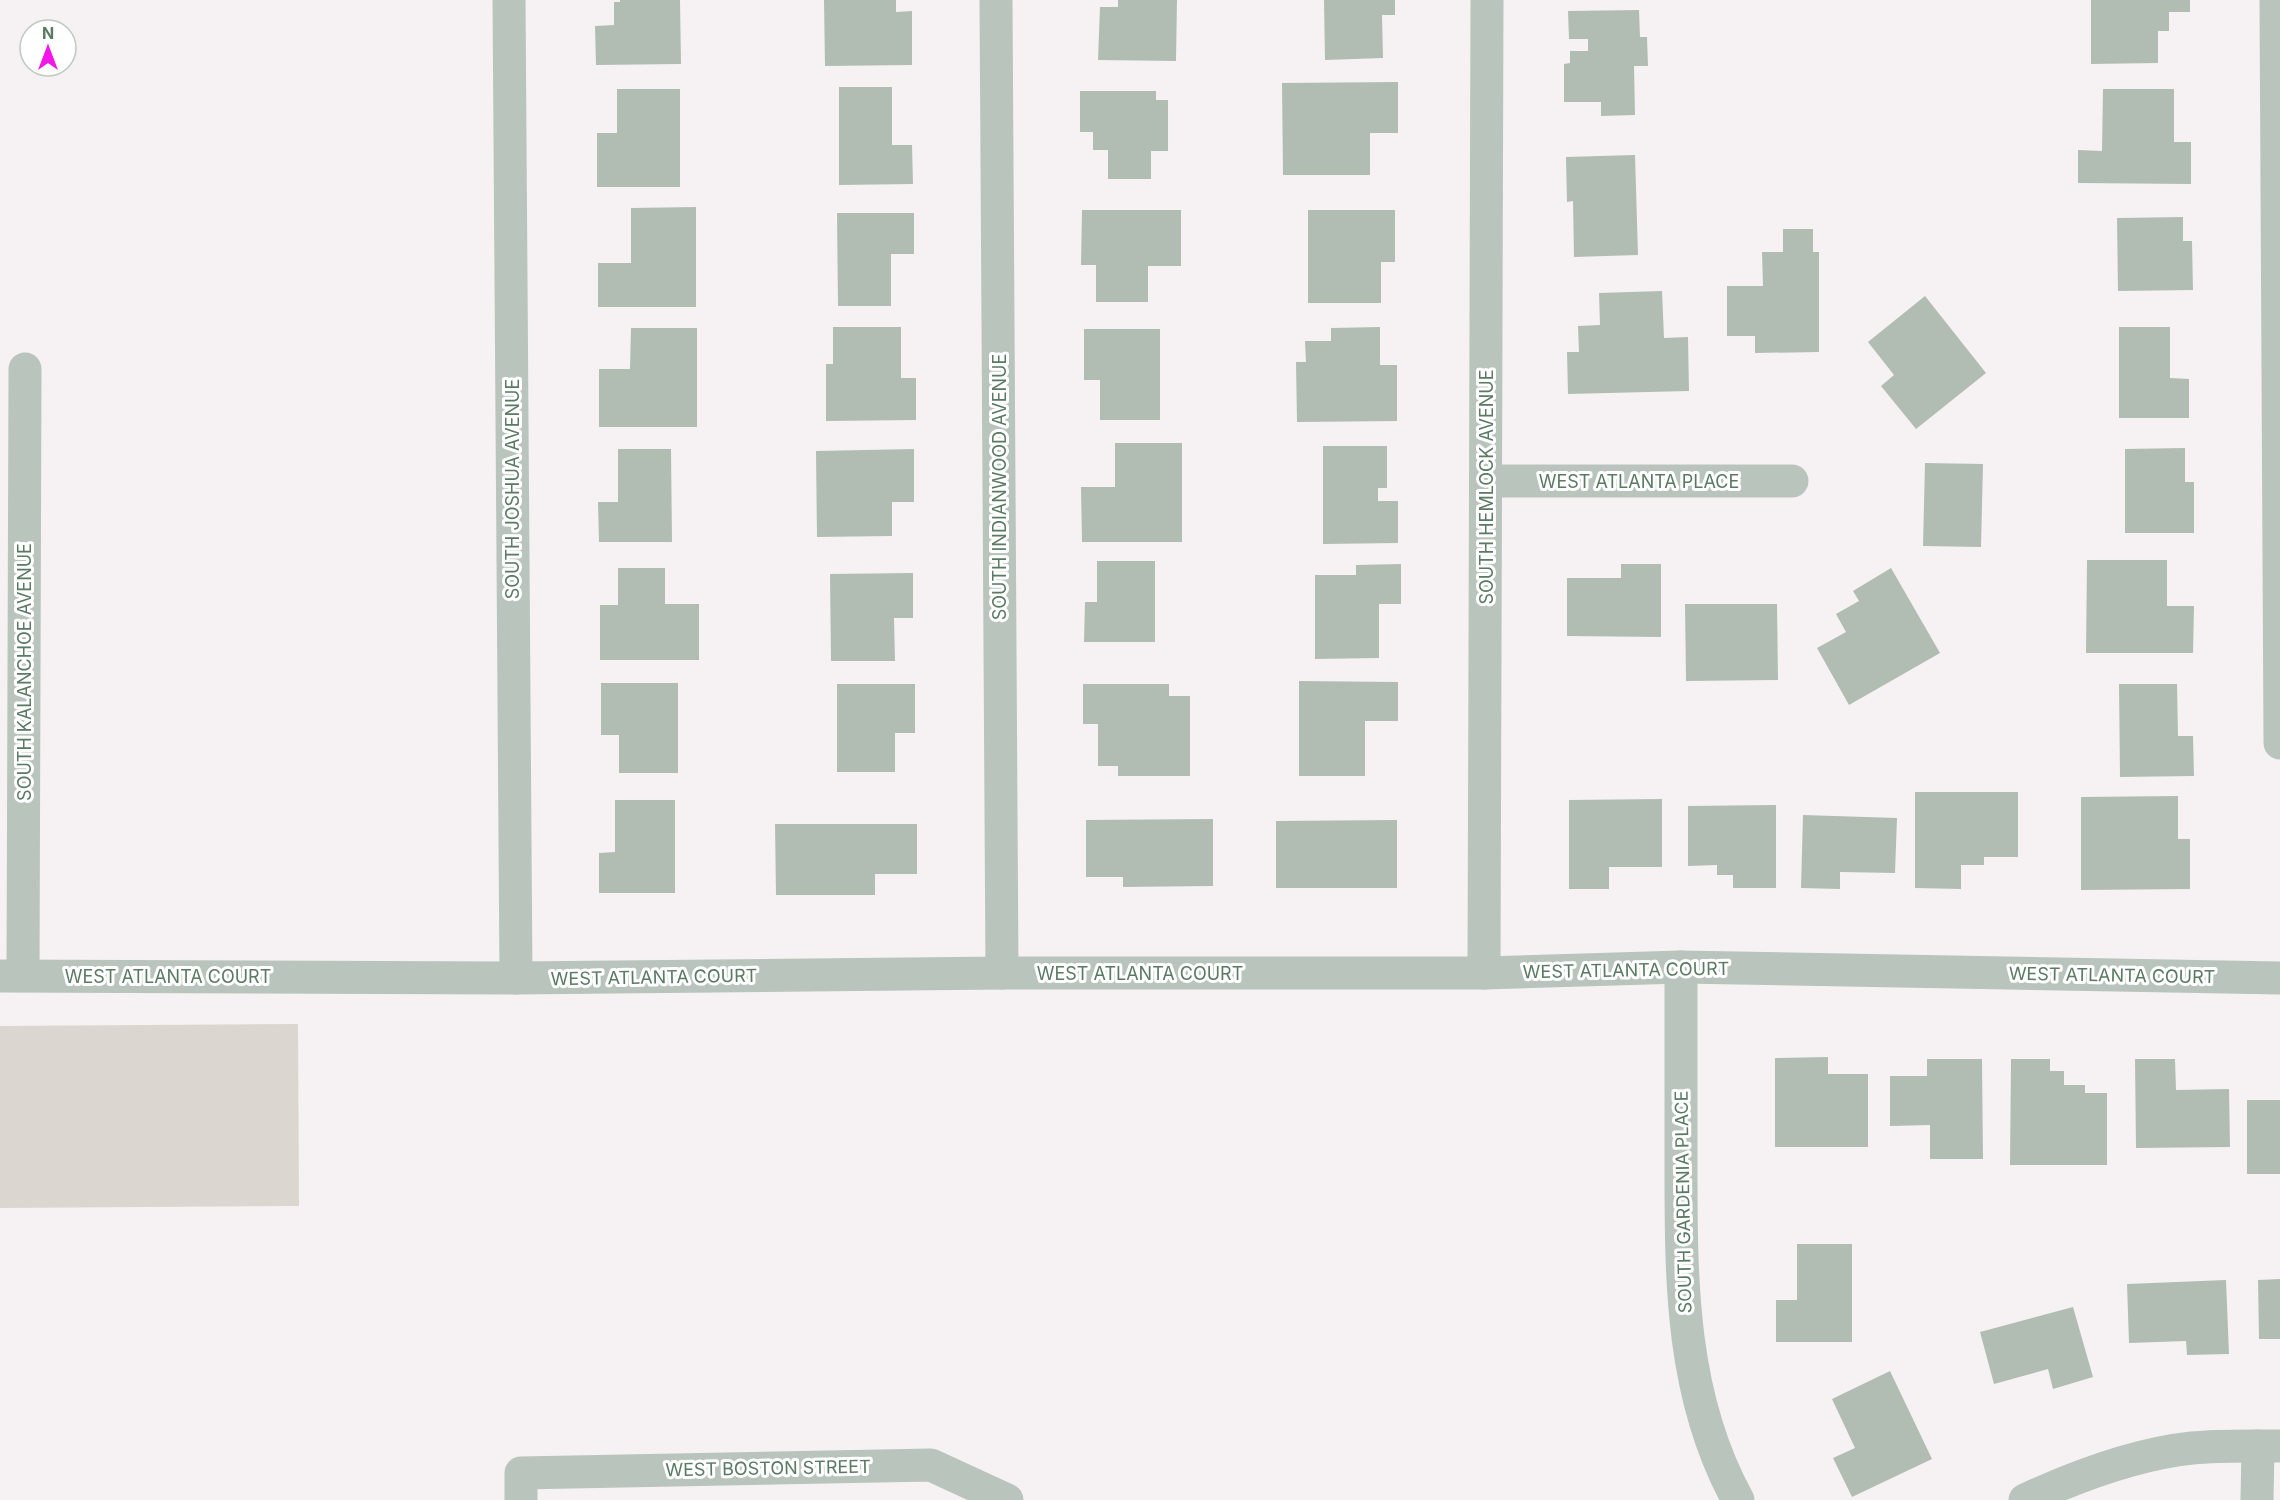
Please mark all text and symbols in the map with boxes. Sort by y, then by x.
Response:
north arrow [18,18,78,78]
text: N [42,23,54,43]
street label: SOUTH INDIANWOOD AVENUE [989,354,1010,620]
street label: SOUTH HEMLOCK AVENUE [1476,369,1497,605]
street label: SOUTH JOSHUA AVENUE [502,379,523,599]
street label: WEST ATLANTA PLACE [1539,471,1739,492]
street label: SOUTH KALANCHOE AVENUE [14,543,35,801]
street label: WEST ATLANTA COURT [1523,958,1729,982]
street label: WEST ATLANTA COURT [1037,963,1243,984]
street label: WEST ATLANTA COURT [2009,963,2215,987]
street label: WEST ATLANTA COURT [551,965,757,989]
street label: WEST ATLANTA COURT [65,966,271,987]
street label: SOUTH GARDENIA PLACE [1671,1090,1695,1314]
street label: WEST BOSTON STREET [665,1456,871,1480]

